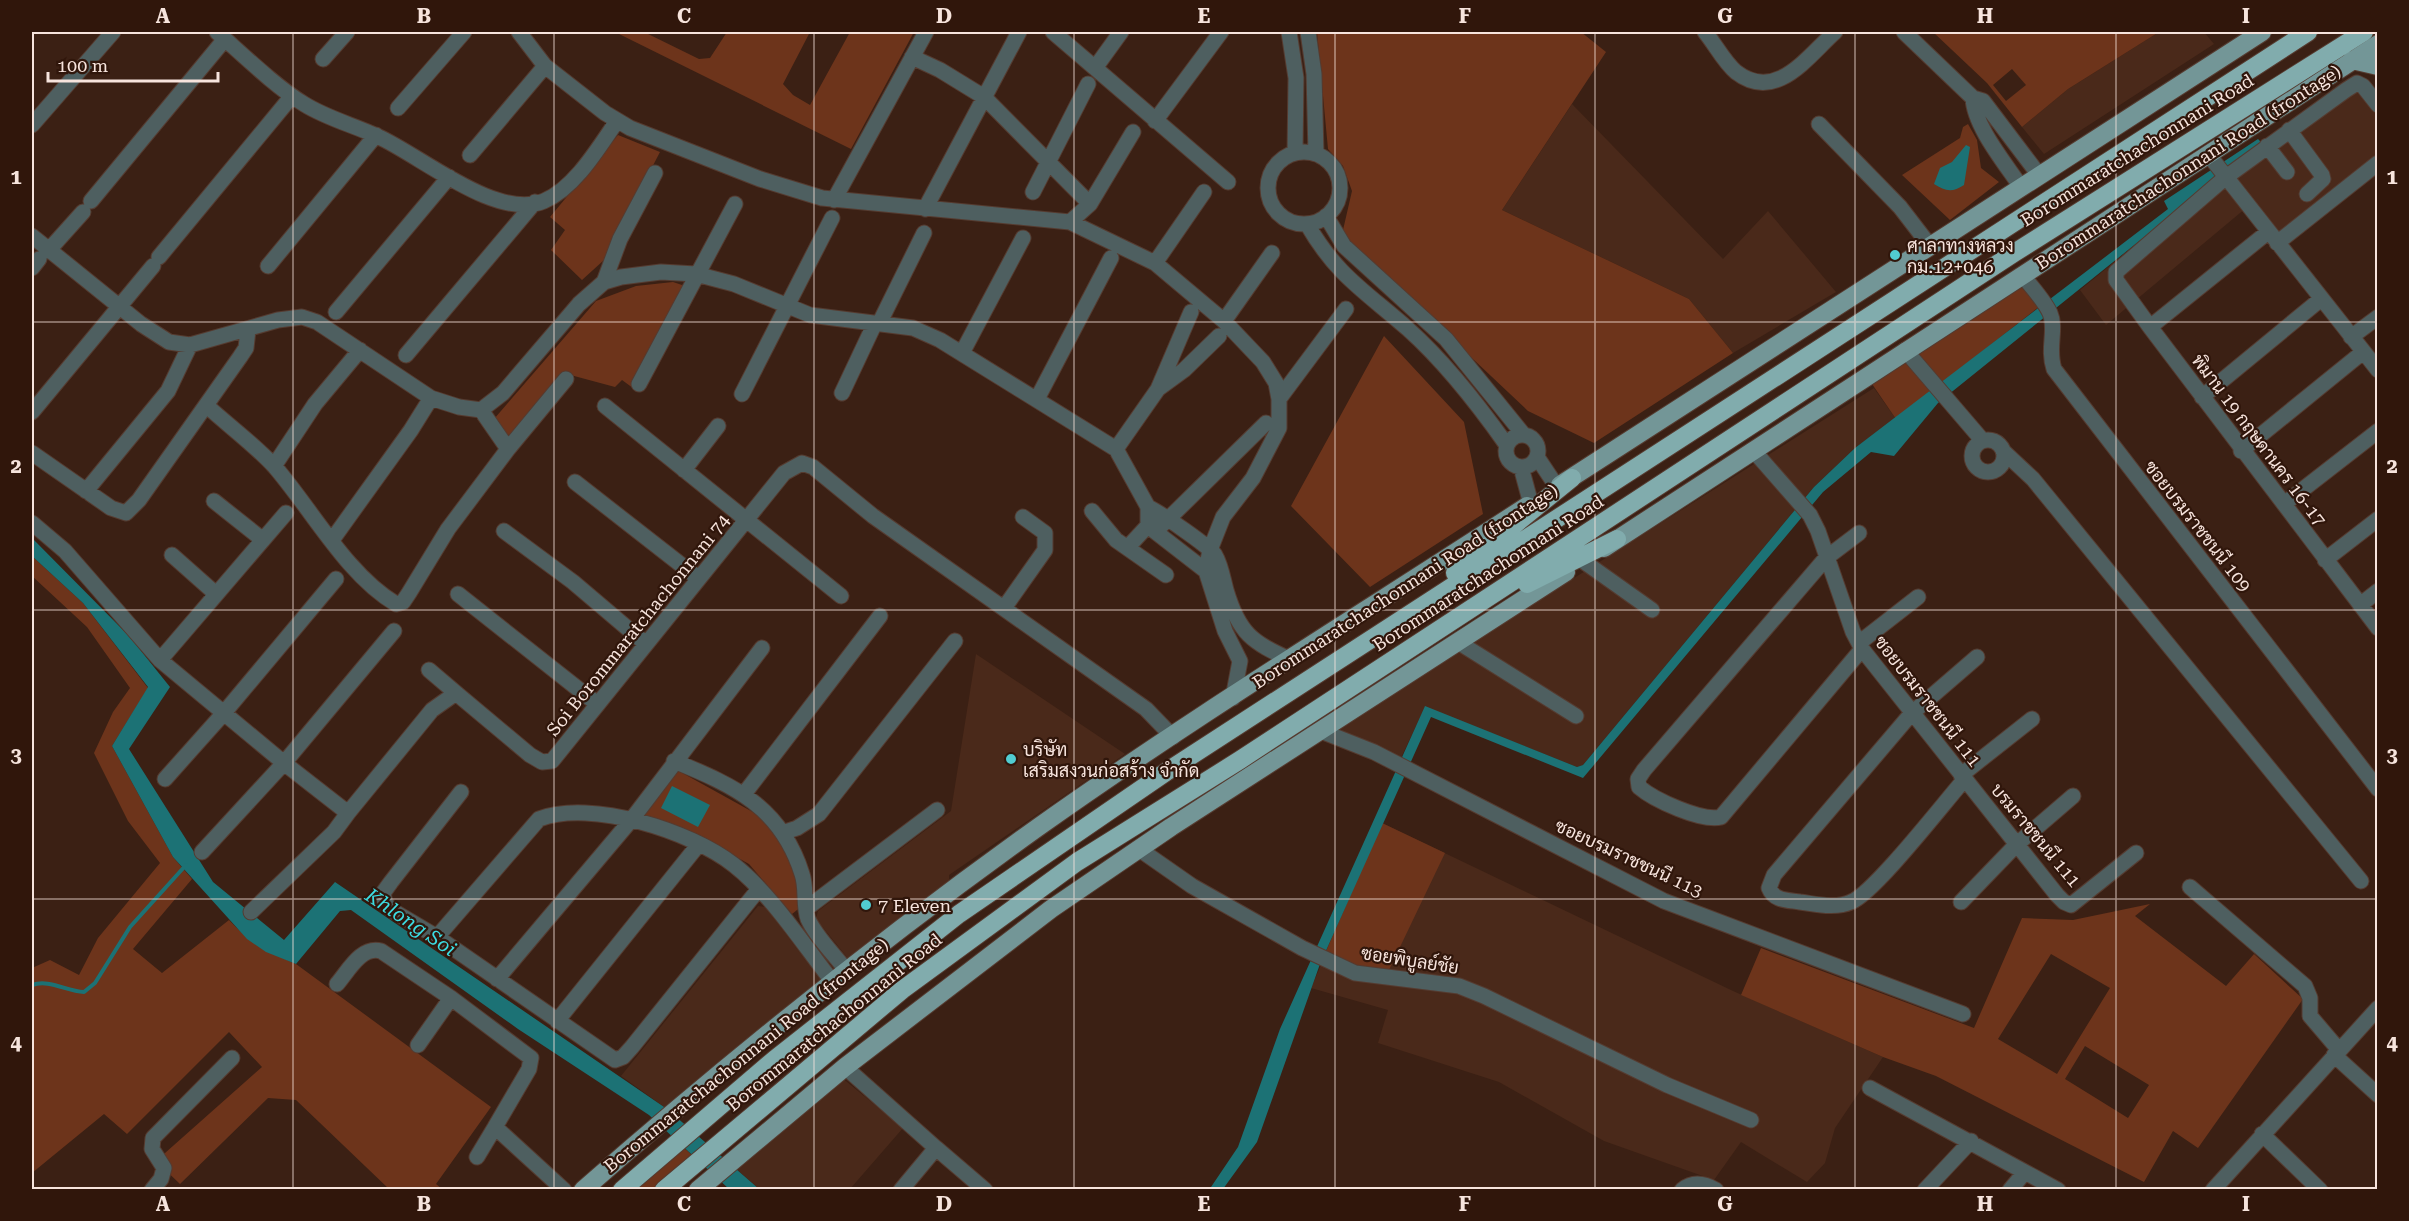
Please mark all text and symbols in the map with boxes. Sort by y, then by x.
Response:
text: A [156,4,171,28]
text: B [417,4,431,28]
text: C [677,4,691,28]
text: D [936,4,952,28]
text: E [1198,4,1211,28]
text: F [1459,4,1471,28]
text: G [1717,4,1733,28]
text: H [1977,4,1993,28]
text: I [2242,4,2250,28]
scale bar [48,45,218,83]
text: 100 m [57,55,108,76]
street label: Borommaratchachonnani Road (frontage) [2031,60,2345,274]
street label: Borommaratchachonnani Road [2017,69,2258,231]
text: 1 [10,165,22,189]
text: 1 [2386,165,2398,189]
place label: ศาลาทางหลวง กม.12+046 [1907,235,2014,277]
marker: ศาลาทางหลวง กม.12+046 [1888,248,1902,262]
street label: พิมาน 19 กฤษดานคร 16-17 [2187,350,2330,531]
text: 2 [10,454,22,478]
text: 2 [2386,454,2398,478]
street label: ซอยบรมราชชนนี 109 [2140,455,2257,596]
street label: Borommaratchachonnani Road (frontage) [1248,479,1562,693]
street label: Borommaratchachonnani Road [1369,490,1608,655]
street label: Soi Borommaratchachonnani 74 [542,510,734,740]
street label: ซอยบรมราชชนนี 111 [1870,630,1987,771]
place label: บริษัท เสริมสงวนก่อสร้าง จำกัด [1023,739,1199,781]
text: 3 [10,743,22,767]
text: 3 [2386,743,2398,767]
marker: บริษัท เสริมสงวนก่อสร้าง จำกัด [1004,752,1018,766]
street label: บรมราชชนนี 111 [1987,778,2087,891]
street label: ซอยบรมราชชนนี 113 [1552,813,1707,901]
water label: Khlong Soi [360,882,461,961]
place label: 7 Eleven [878,895,951,916]
marker: 7 Eleven [859,898,873,912]
street label: Borommaratchachonnani Road [722,928,946,1115]
street label: Borommaratchachonnani Road (frontage) [600,934,892,1176]
street label: ซอยพิบูลย์ชัย [1359,940,1461,981]
text: 4 [10,1031,22,1055]
text: 4 [2386,1031,2398,1055]
text: A [156,1192,171,1216]
text: B [417,1192,431,1216]
text: C [677,1192,691,1216]
text: D [936,1192,952,1216]
text: E [1198,1192,1211,1216]
text: F [1459,1192,1471,1216]
text: G [1717,1192,1733,1216]
text: H [1977,1192,1993,1216]
text: I [2242,1192,2250,1216]

